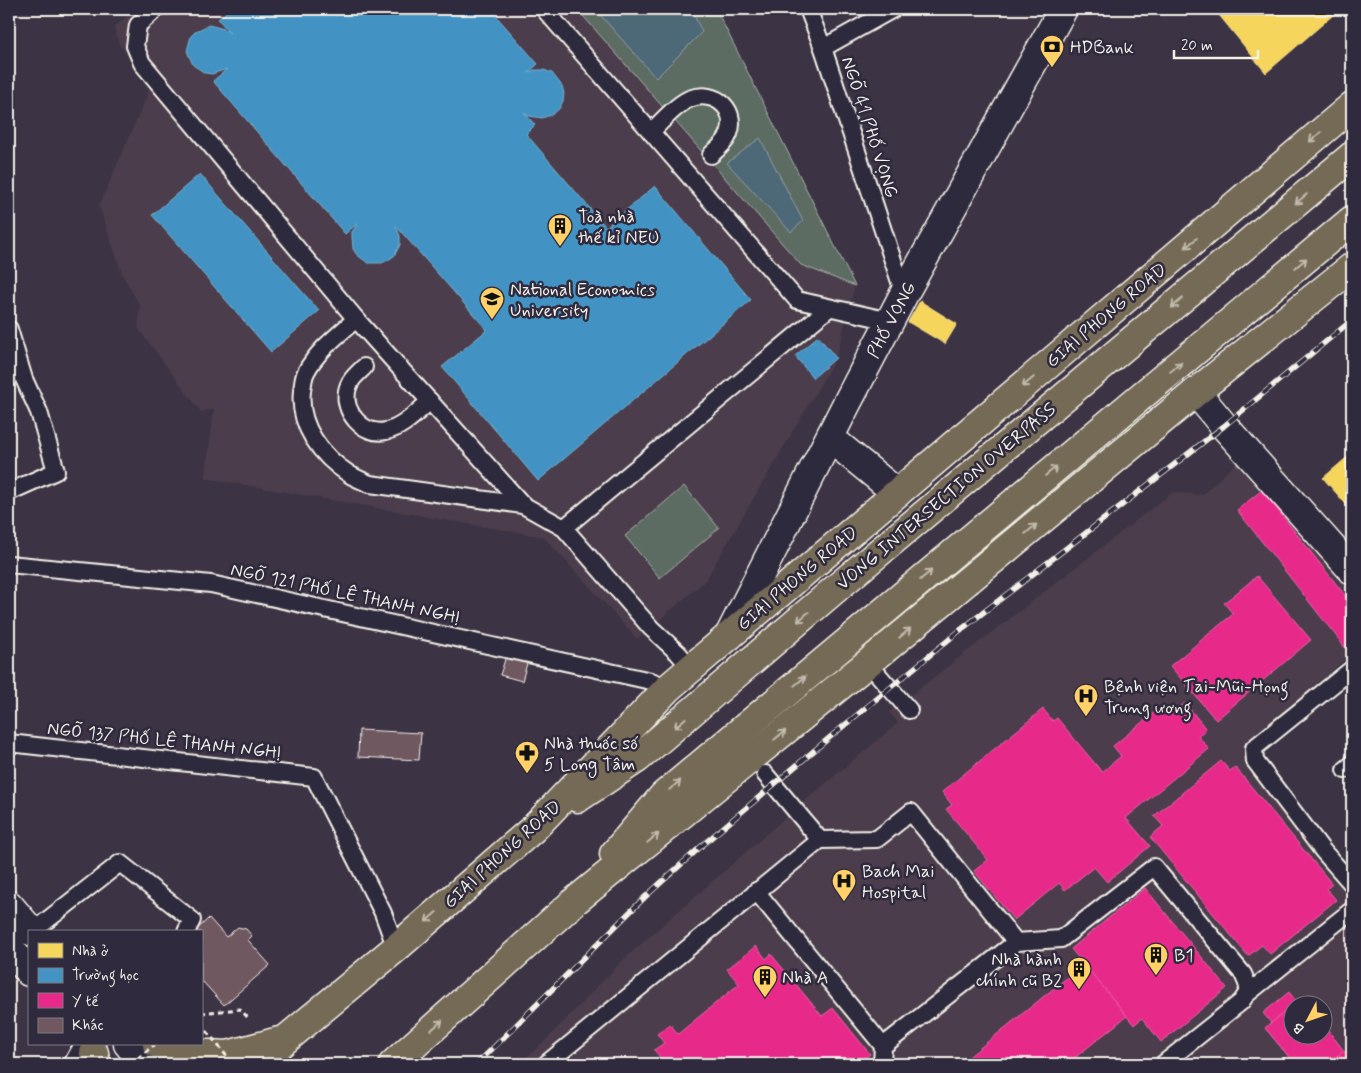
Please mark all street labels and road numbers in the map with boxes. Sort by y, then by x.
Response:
street label: NGÕ 41 PHỐ VỌNG [835,54,903,201]
street label: GIAI PHONG ROAD [1041,258,1172,373]
street label: PHỐ VỌNG [862,278,922,363]
street label: VONG INTERSECTION OVERPASS [832,398,1062,596]
street label: GIAI PHONG ROAD [732,521,863,636]
street label: NGÕ 121 PHỐ LÊ THANH NGHỊ [228,558,461,630]
street label: NGÕ 137 PHỐ LÊ THANH NGHỊ [46,717,282,765]
street label: GIAI PHONG ROAD [439,795,567,914]

